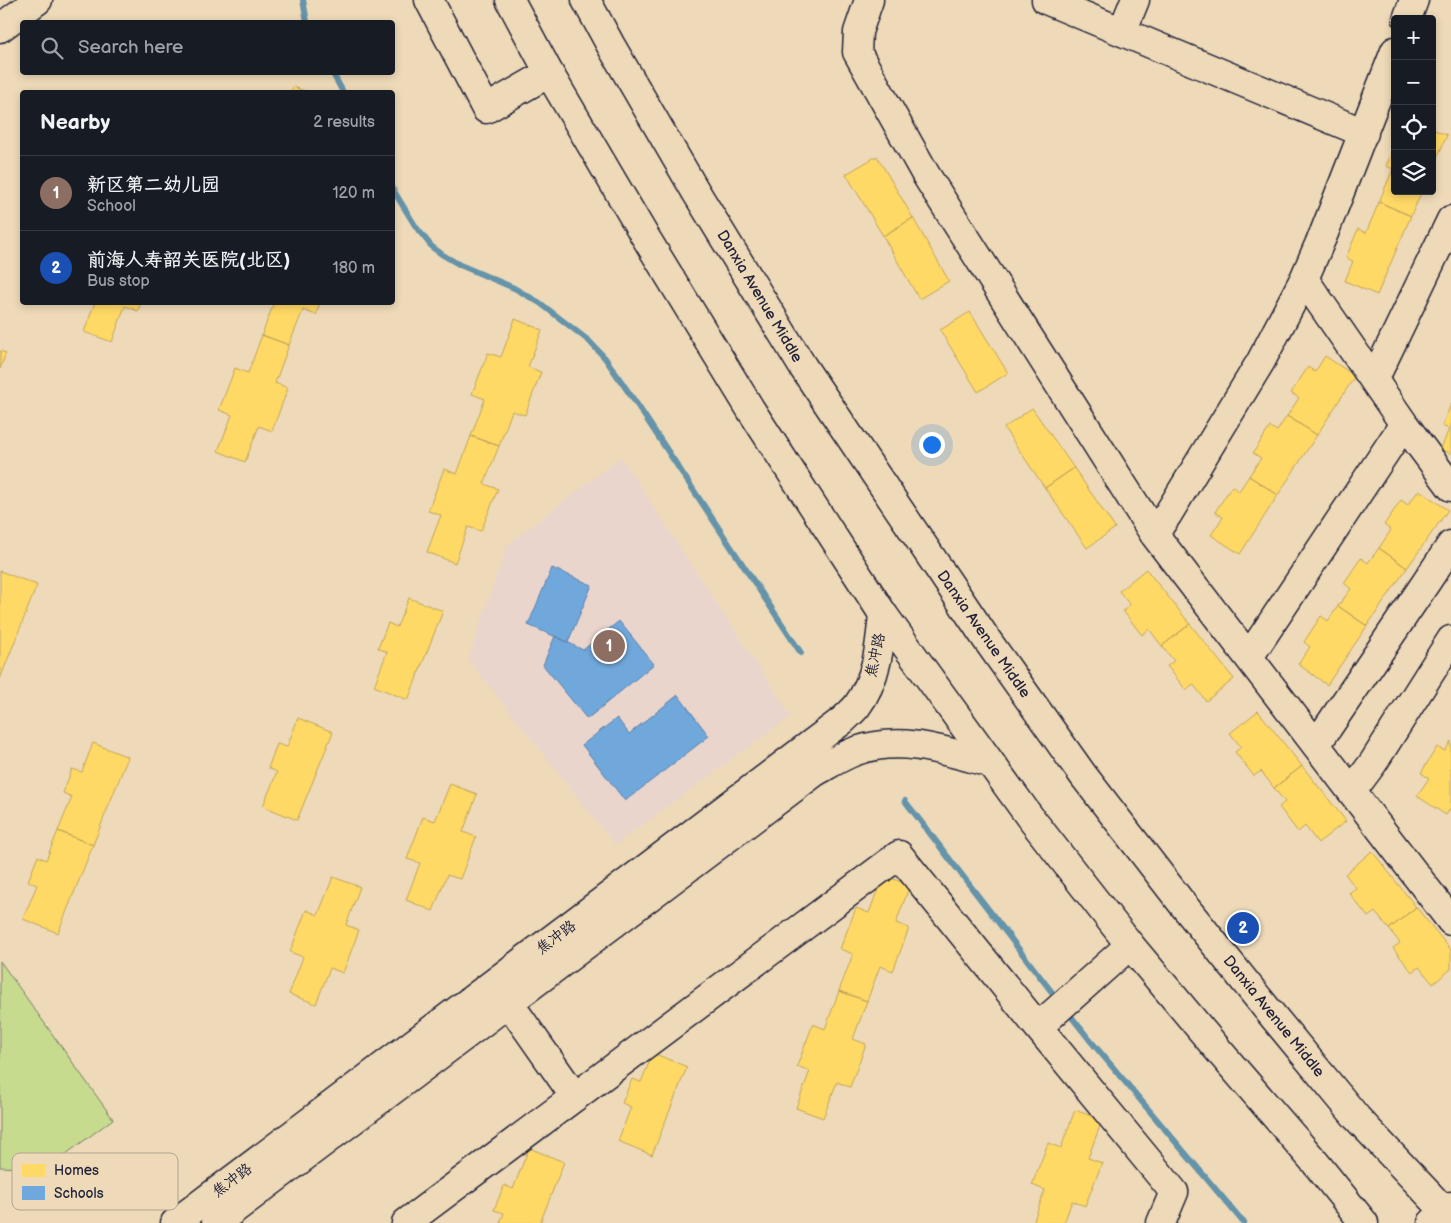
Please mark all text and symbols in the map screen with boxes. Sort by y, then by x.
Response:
map controls [1391,15,1436,195]
button: + [1391,15,1436,60]
search box [20,20,395,75]
icon: search [38,34,66,62]
text: Search here [78,36,183,59]
button: − [1391,60,1436,105]
button: locate [1391,105,1436,150]
text: Nearby [40,110,110,135]
text: 2 results [313,113,375,132]
button: layers [1391,150,1436,195]
text: 新区第二幼儿园 [87,174,220,197]
text: 1 [53,184,59,203]
text: 120 m [332,184,375,203]
text: School [87,197,136,216]
street label: Danxia Avenue Middle [713,227,807,366]
text: 前海人寿韶关医院(北区) [87,249,290,272]
text: 2 [51,259,61,278]
text: 180 m [333,259,375,278]
text: Bus stop [87,272,150,291]
your location [919,432,945,458]
street label: Danxia Avenue Middle [933,567,1035,702]
pin: 1 [593,627,625,665]
street label: 焦冲路 [862,631,889,679]
pin: 2 [1227,909,1259,947]
street label: 焦冲路 [533,916,580,959]
street label: Danxia Avenue Middle [1219,952,1329,1081]
legend [12,1153,178,1210]
street label: 焦冲路 [209,1159,256,1202]
text: Homes [54,1162,99,1179]
text: Schools [54,1185,104,1202]

